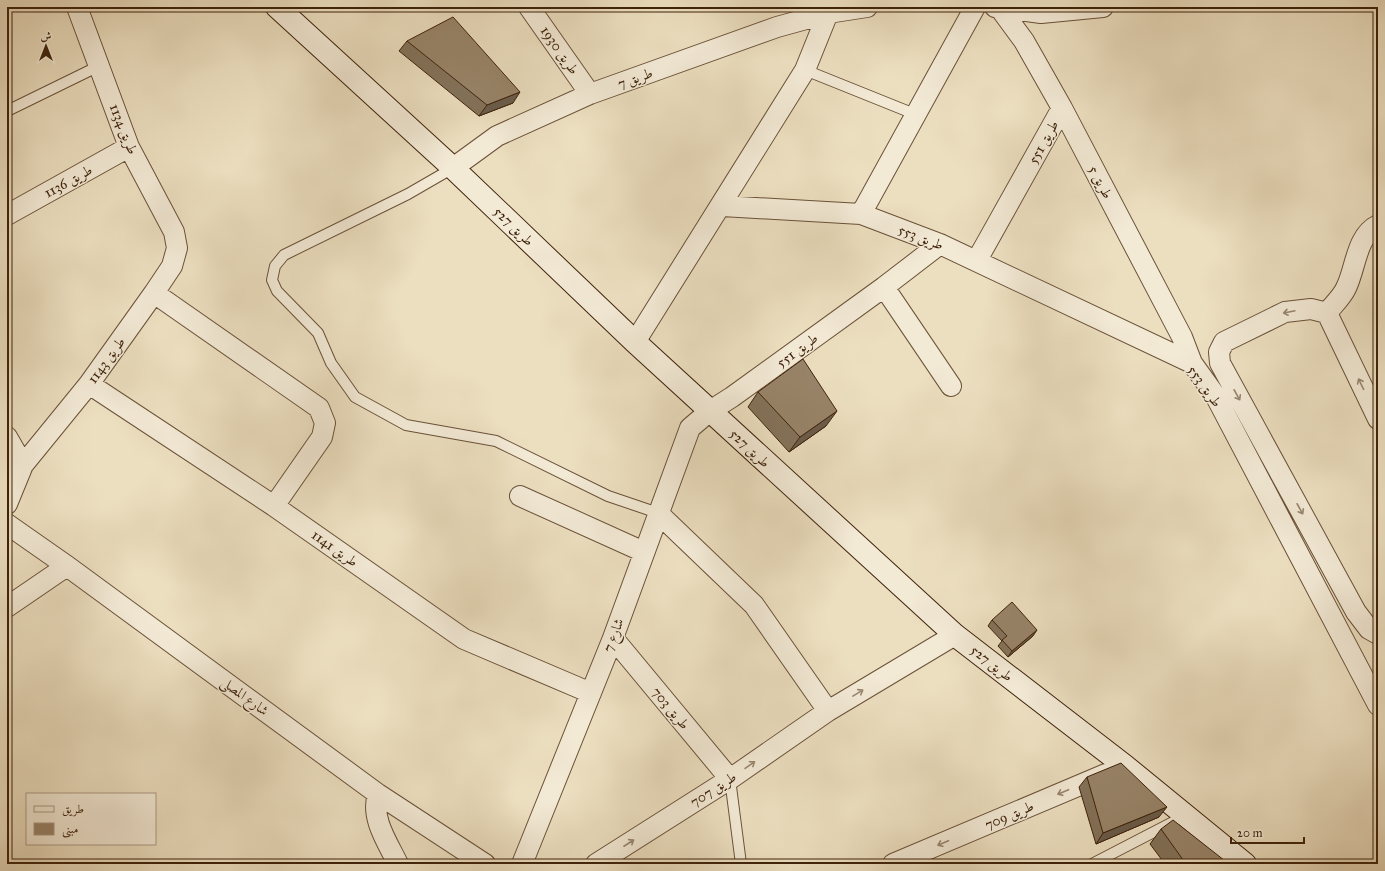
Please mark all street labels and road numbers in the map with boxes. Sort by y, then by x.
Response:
street label: طريق 1930 [537,23,582,78]
street label: طريق 7 [615,64,655,93]
street label: طريق 1134 [106,101,141,157]
street label: طريق 551 [1025,117,1062,167]
street label: طريق 1136 [41,161,95,202]
street label: طريق 5 [1085,163,1116,202]
street label: طريق 527 [490,203,537,250]
street label: طريق 553 [896,221,946,254]
street label: طريق 551 [773,330,821,371]
street label: طريق 1143 [84,334,129,387]
street label: طريق 553 [1184,362,1225,410]
street label: طريق 527 [726,425,773,471]
street label: طريق 1141 [308,526,361,571]
street label: شارع 7 [599,616,630,656]
street label: طريق 527 [967,642,1016,685]
street label: شارع المصلى [216,673,272,722]
street label: طريق 703 [648,684,693,733]
street label: طريق 707 [687,768,740,811]
street label: طريق 709 [982,798,1036,833]

